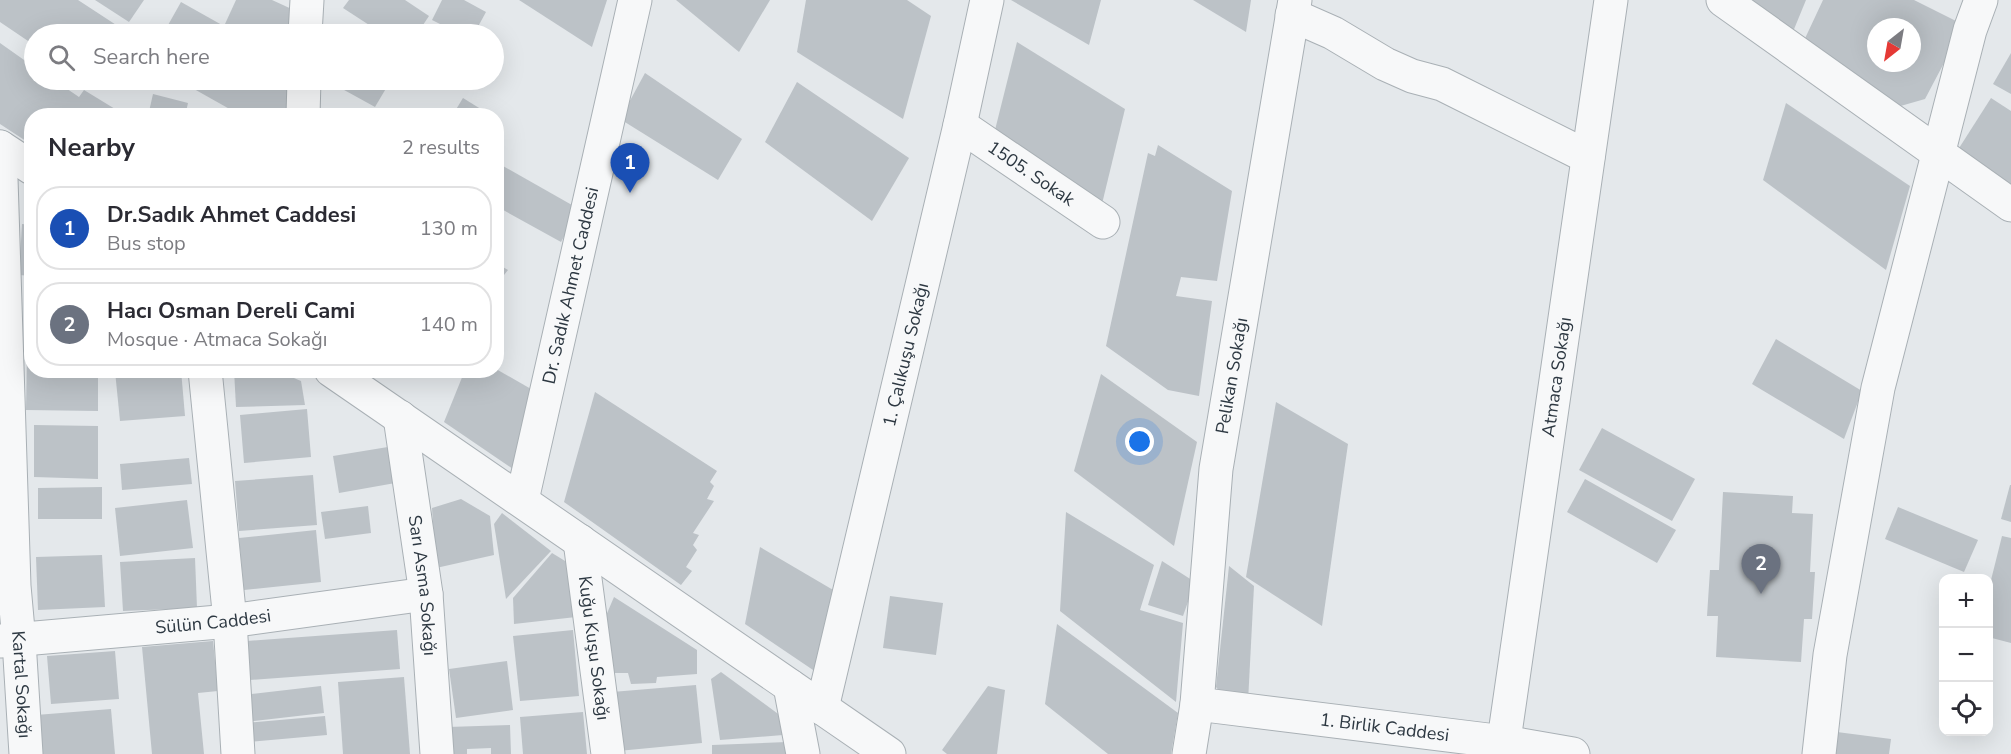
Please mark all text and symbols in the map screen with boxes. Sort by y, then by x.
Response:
north arrow [1867,18,1921,72]
search box [24,24,504,90]
icon: search [45,41,78,74]
text: Search here [93,42,210,72]
text: Nearby [48,130,135,165]
text: 2 results [402,134,480,161]
street label: 1505. Sokak [983,135,1080,212]
pin: 1 [610,144,650,193]
street label: Dr. Sadık Ahmet Caddesi [537,185,604,386]
text: Dr.Sadık Ahmet Caddesi [107,200,356,230]
text: 1 [64,215,76,242]
text: 130 m [420,215,478,242]
text: Bus stop [107,230,186,257]
street label: 1. Çalıkuşu Sokağı [877,280,934,429]
text: Hacı Osman Dereli Cami [107,296,355,326]
text: 2 [64,311,76,338]
text: 140 m [420,311,478,338]
street label: Atmaca Sokağı [1536,315,1577,438]
street label: Pelikan Sokağı [1210,316,1253,436]
text: Mosque · Atmaca Sokağı [107,326,327,353]
your location [1125,427,1154,456]
street label: Sarı Asma Sokağı [403,513,442,657]
pin: 2 [1742,544,1780,594]
street label: Kuğu Kuşu Sokağı [573,574,615,722]
map controls [1939,574,1993,736]
button: + [1939,574,1993,628]
street label: Sülün Caddesi [154,603,273,639]
button: − [1939,628,1993,682]
street label: Kartal Sokağı [6,630,37,739]
button: locate [1939,682,1993,736]
street label: 1. Birlik Caddesi [1318,707,1451,747]

